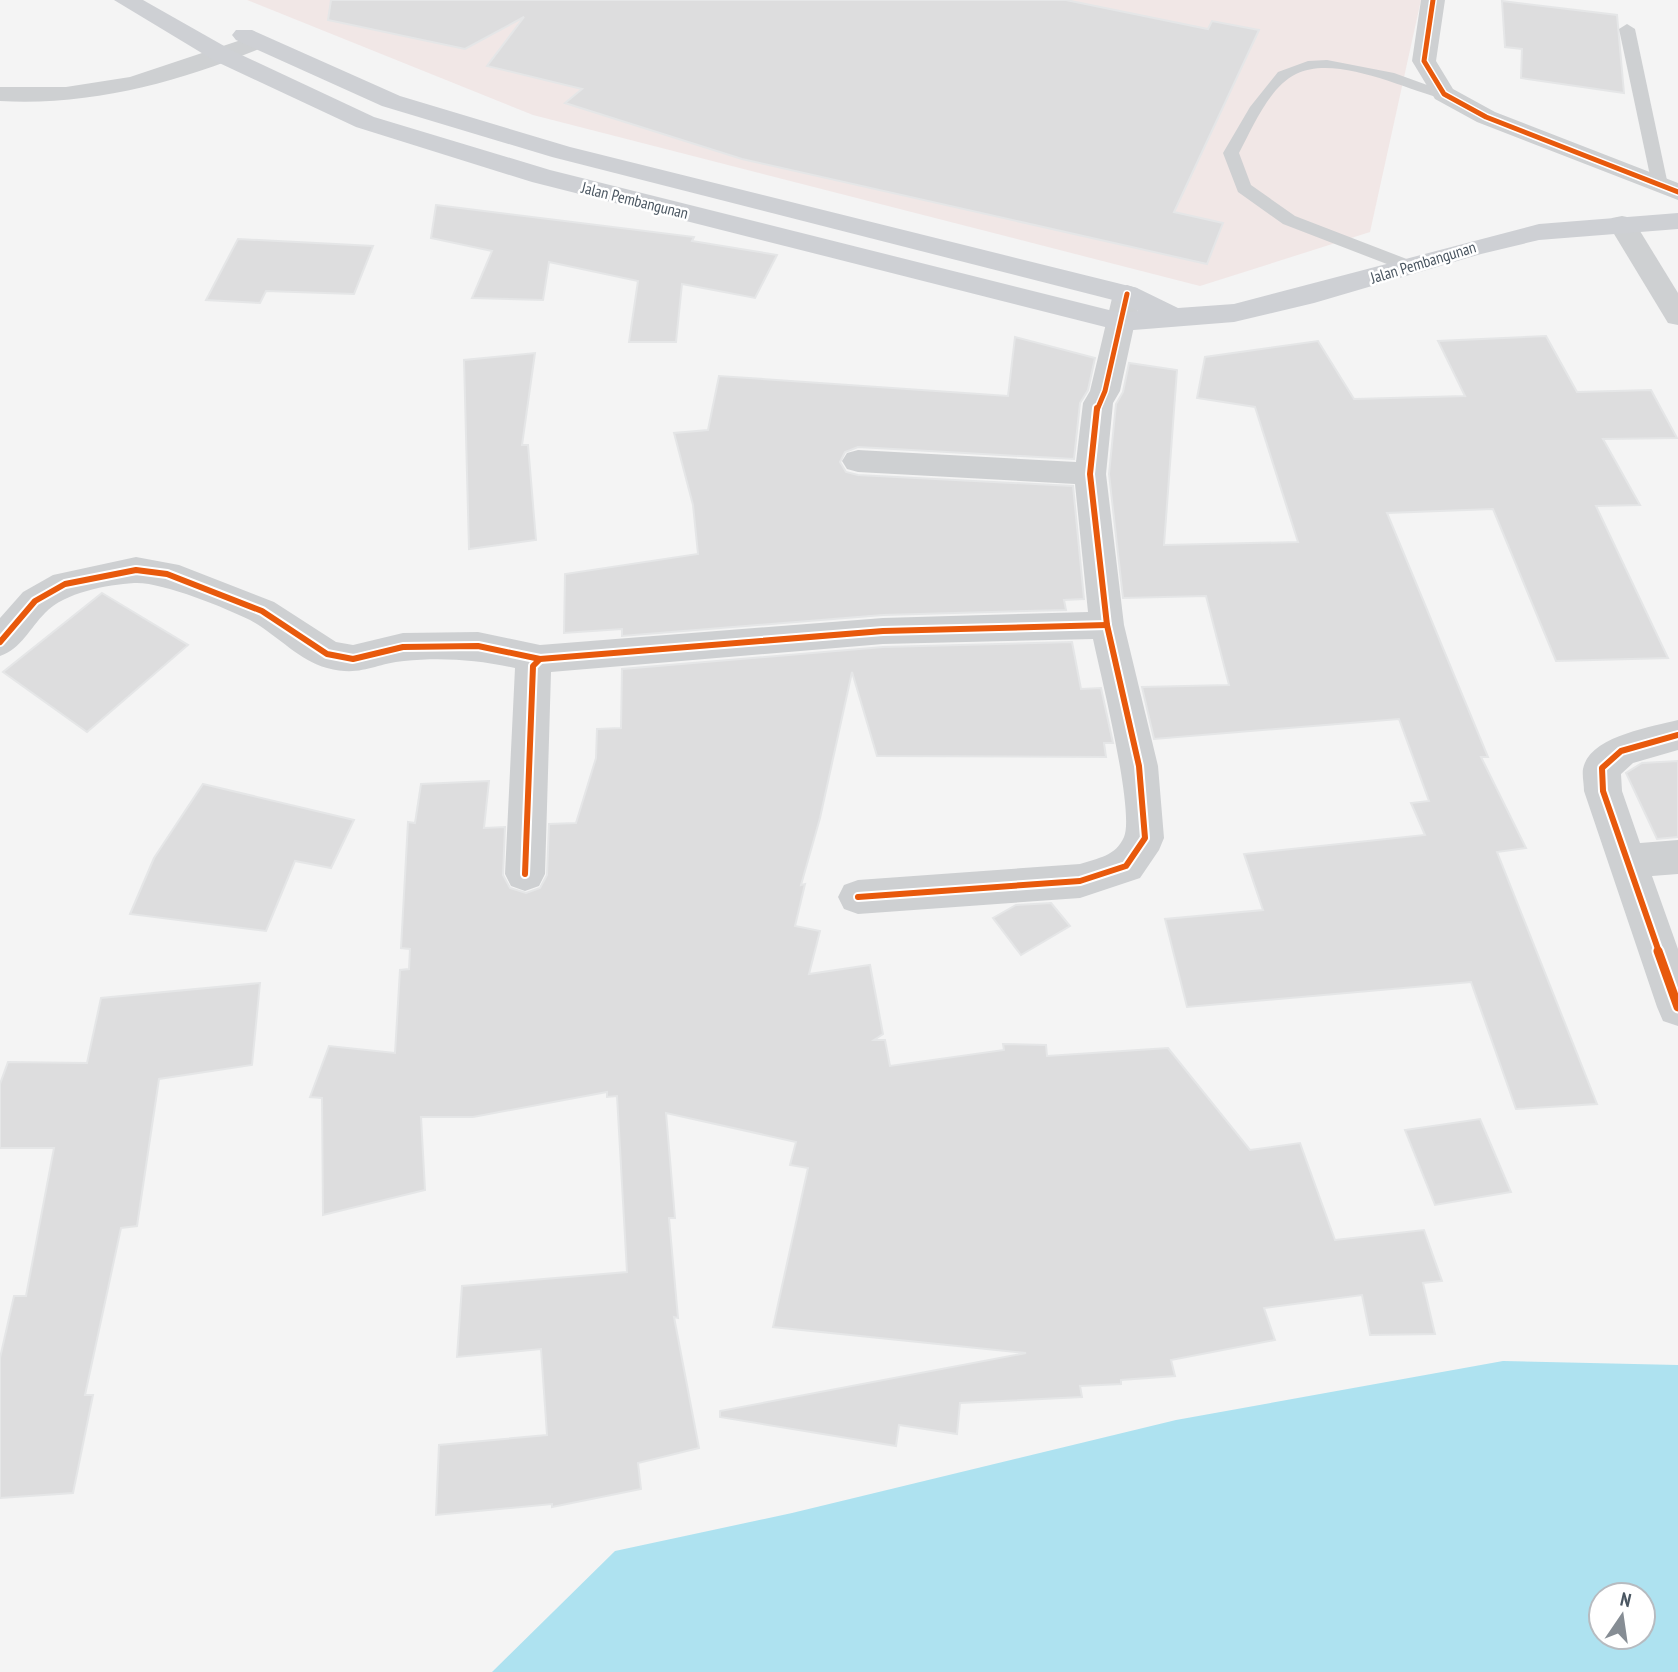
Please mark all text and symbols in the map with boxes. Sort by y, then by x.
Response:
street label: Jalan Pembangunan [579,177,690,223]
street label: Jalan Pembangunan [1367,236,1478,288]
north arrow [1587,1581,1657,1651]
text: N [1618,1587,1634,1612]

